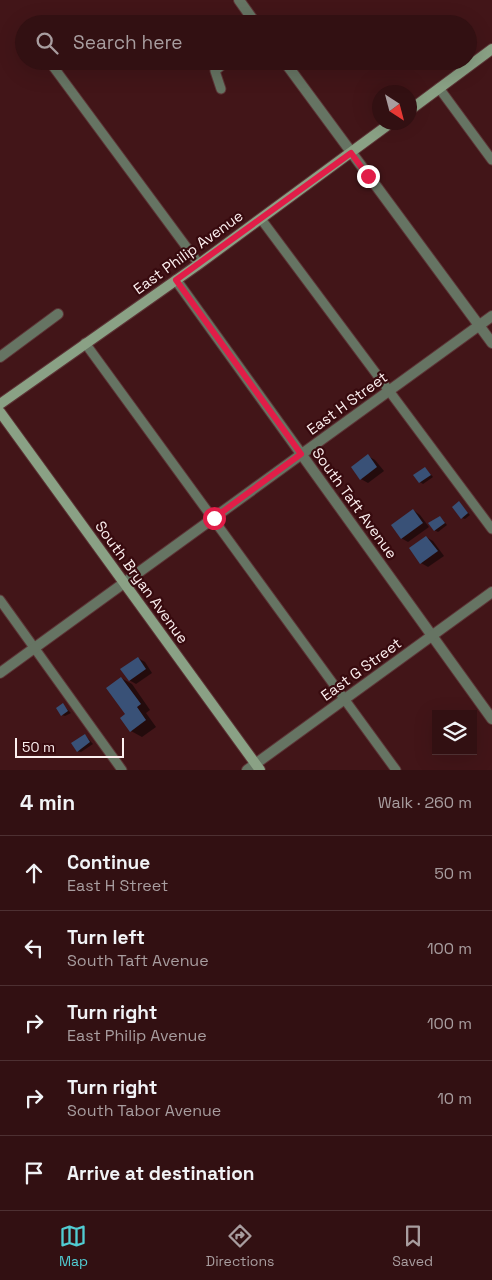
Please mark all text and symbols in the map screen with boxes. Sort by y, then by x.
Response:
search box [15,15,477,70]
icon: search [33,29,61,57]
text: Search here [73,30,183,55]
north arrow [372,85,417,130]
route end [357,165,380,188]
street label: East Philip Avenue [129,206,247,298]
street label: East H Street [303,367,391,439]
street label: South Taft Avenue [308,444,402,562]
route start [203,507,226,530]
street label: South Bryan Avenue [91,517,193,647]
street label: East G Street [317,633,405,705]
map controls [432,710,477,755]
button: layers [432,710,477,755]
scale bar [15,735,124,758]
text: 50 m [22,738,55,756]
text: 4 min [20,789,75,816]
text: Walk · 260 m [378,792,472,813]
text: Continue [67,850,150,875]
icon: ahead [20,859,48,887]
text: 50 m [434,863,472,884]
text: East H Street [67,875,168,896]
text: Turn left [67,925,145,950]
icon: left [20,934,48,962]
text: 100 m [427,938,472,959]
text: South Taft Avenue [67,950,209,971]
text: Turn right [67,1000,157,1025]
icon: right [20,1009,48,1037]
text: 100 m [427,1013,472,1034]
text: East Philip Avenue [67,1025,207,1046]
text: Turn right [67,1075,157,1100]
icon: right [20,1084,48,1112]
text: 10 m [437,1088,472,1109]
text: South Tabor Avenue [67,1100,221,1121]
icon: arrive [20,1159,48,1187]
text: Arrive at destination [67,1161,255,1186]
tab: Map [59,1222,88,1270]
tab: Directions [206,1222,274,1270]
tab: Saved [392,1222,433,1270]

